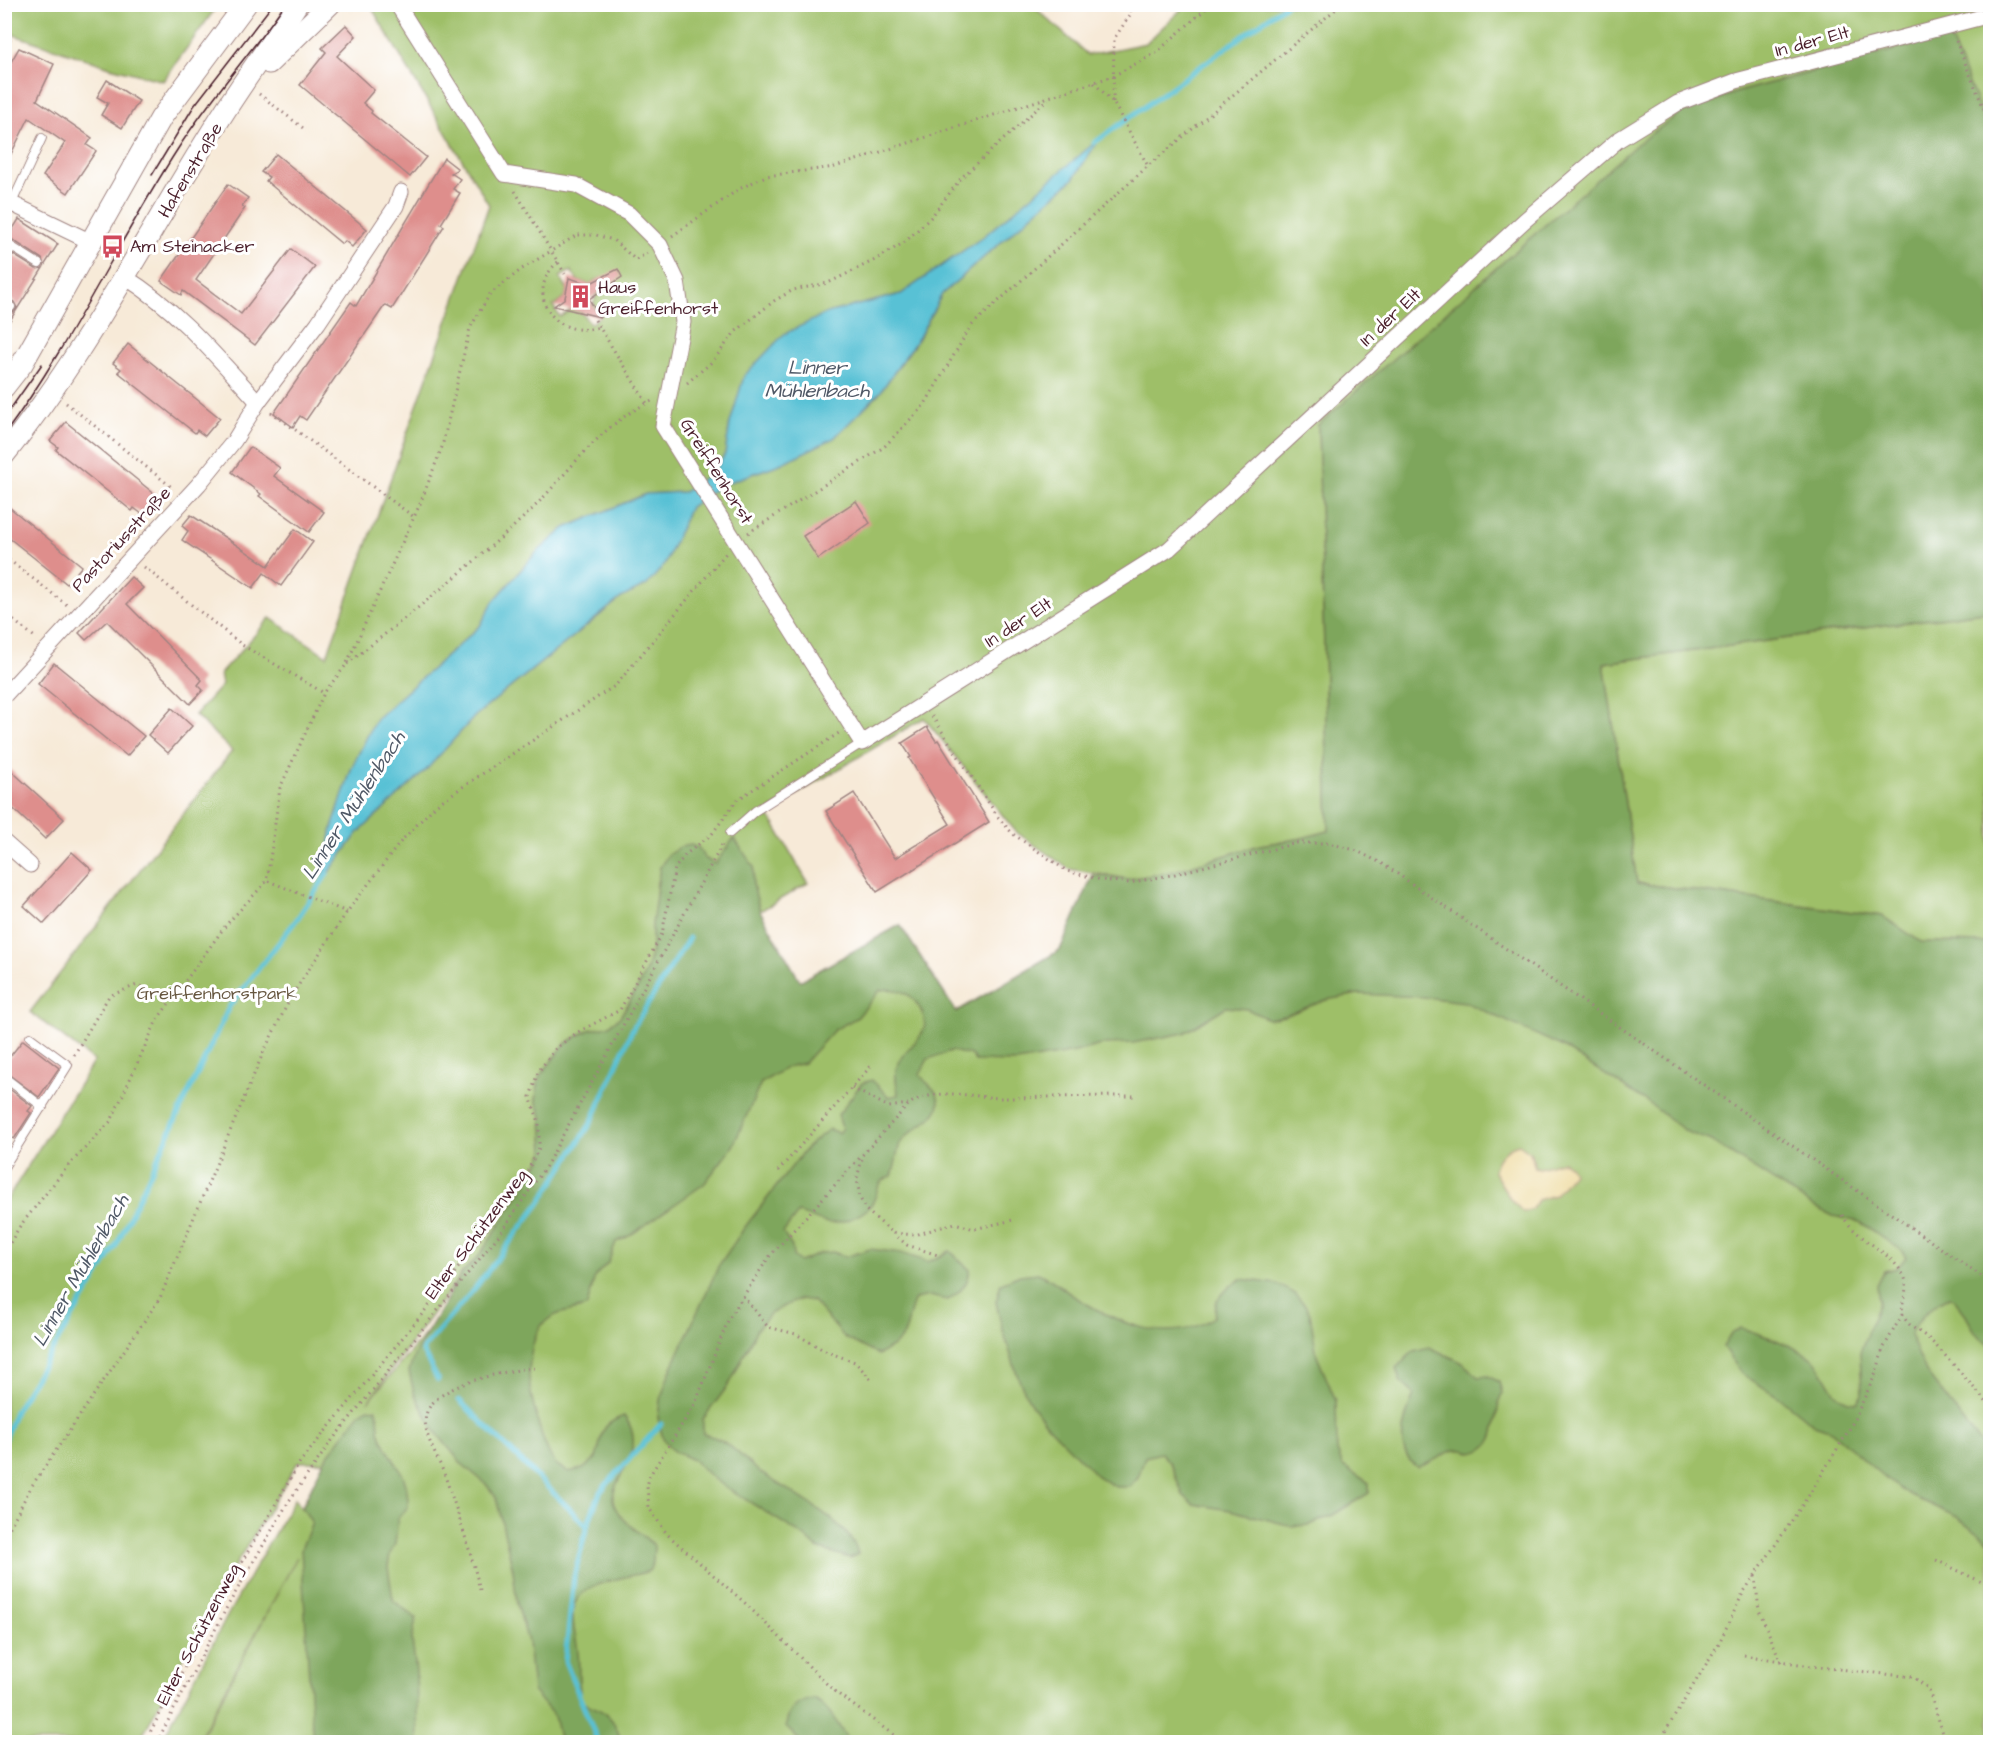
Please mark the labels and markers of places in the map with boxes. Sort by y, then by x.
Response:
bus stop icon: Am Steinacker [99,233,125,259]
place label: Am Steinacker [130,234,254,259]
place label: Haus Greiffenhorst [598,275,719,321]
building icon: Haus Greiffenhorst [567,284,593,310]

